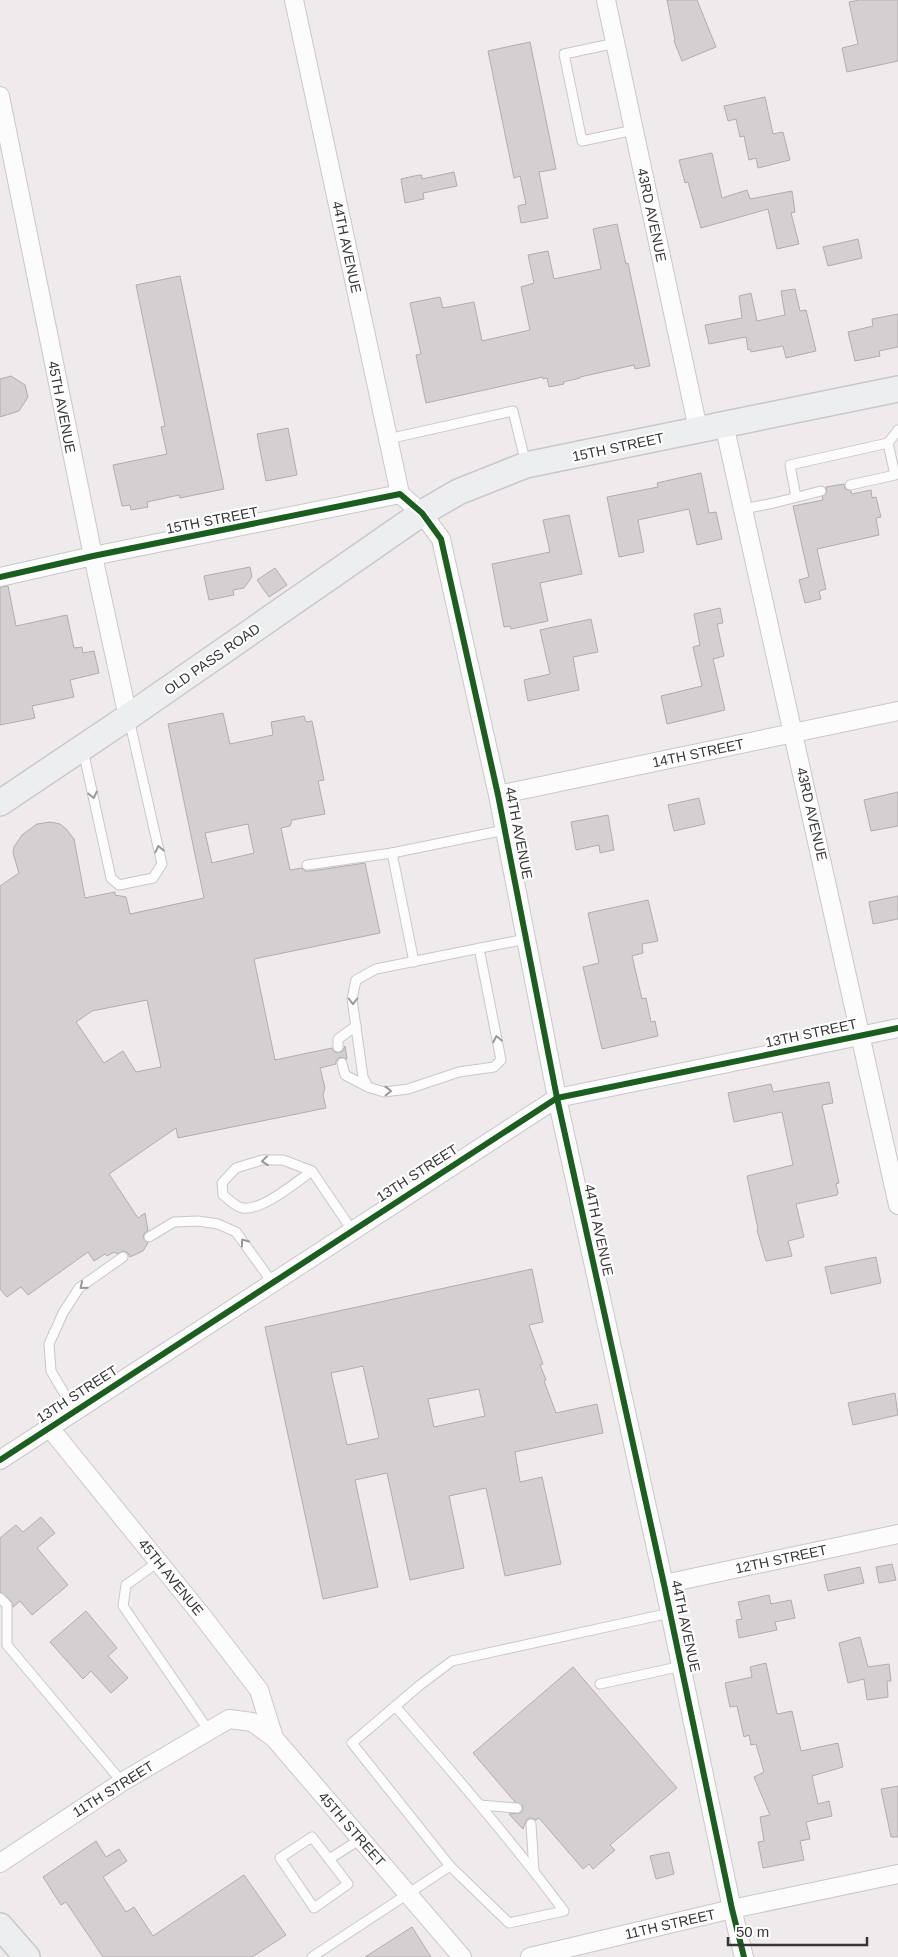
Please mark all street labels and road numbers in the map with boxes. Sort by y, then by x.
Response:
street label: 43RD AVENUE [634,167,670,263]
street label: 44TH AVENUE [329,199,365,295]
street label: 45TH AVENUE [45,359,79,455]
street label: 15TH STREET [571,429,666,465]
street label: 15TH STREET [165,503,260,537]
street label: OLD PASS ROAD [161,620,263,698]
street label: 14TH STREET [651,735,746,771]
street label: 43RD AVENUE [793,766,831,862]
street label: 44TH AVENUE [502,785,536,881]
street label: 13TH STREET [764,1015,859,1051]
street label: 13TH STREET [373,1141,461,1205]
street label: 44TH AVENUE [581,1182,617,1278]
street label: 13TH STREET [33,1362,121,1426]
street label: 45TH AVENUE [135,1535,207,1619]
street label: 12TH STREET [734,1541,829,1577]
street label: 44TH AVENUE [668,1578,704,1674]
street label: 11TH STREET [70,1758,157,1820]
street label: 45TH STREET [315,1789,389,1870]
street label: 11TH STREET [623,1906,717,1942]

